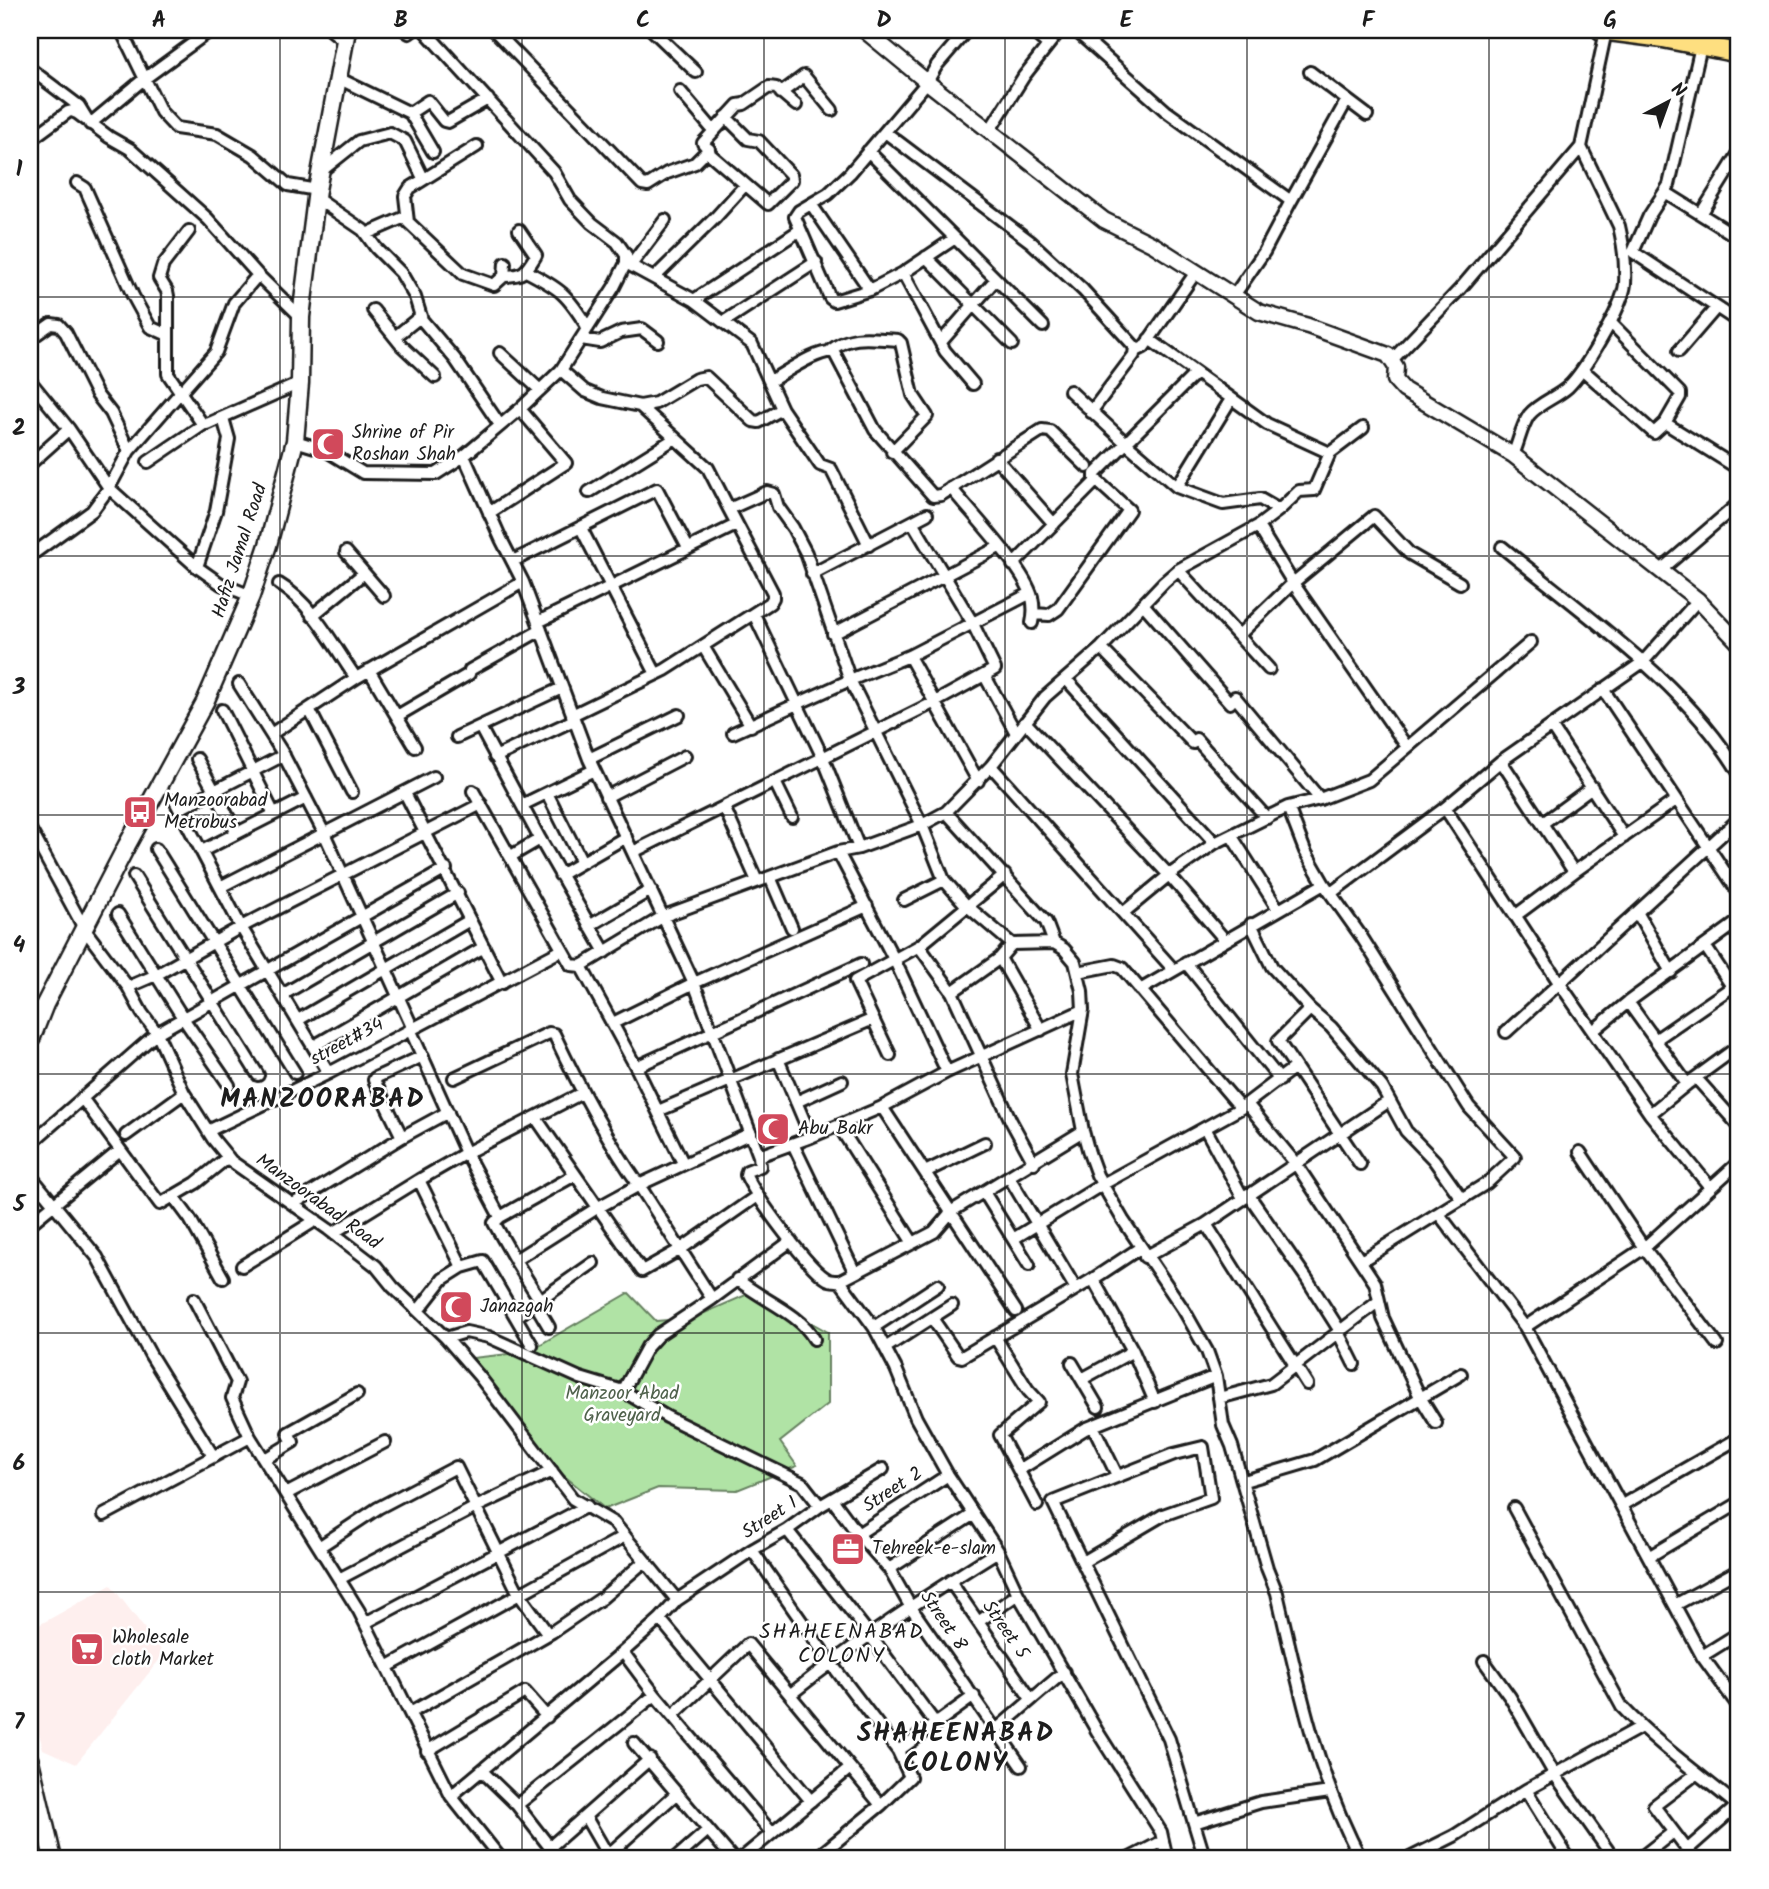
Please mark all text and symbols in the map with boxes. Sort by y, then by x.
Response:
text: A [152,3,166,39]
text: B [394,3,408,39]
text: C [636,3,650,39]
text: D [876,3,892,39]
text: E [1120,3,1134,39]
text: F [1362,3,1376,39]
text: G [1603,3,1617,39]
north arrow [1632,66,1702,136]
text: N [1663,75,1692,106]
text: 1 [16,152,23,188]
text: 2 [12,411,26,447]
place label: Shrine of Pir Roshan Shah [352,418,456,470]
mosque icon: Shrine of Pir Roshan Shah [309,425,347,463]
street label: Hafiz Jamal Road [204,479,276,622]
text: 3 [12,670,26,706]
place label: Manzoorabad Metrobus [164,786,268,838]
bus stop icon: Manzoorabad Metrobus [121,793,159,831]
text: 4 [13,928,26,964]
street label: street#34 [305,1010,389,1074]
district label: MANZOORABAD [220,1079,426,1121]
mosque icon: Abu Bakr [754,1110,792,1148]
place label: Abu Bakr [798,1114,874,1144]
street label: Manzoorabad Road [249,1146,387,1258]
text: 5 [12,1187,27,1223]
mosque icon: Janazgah [437,1288,475,1326]
place label: Janazgah [480,1292,553,1322]
park label: Manzoor Abad Graveyard [565,1379,679,1431]
text: 6 [13,1446,25,1482]
street label: Street 2 [857,1459,929,1521]
street label: Street 1 [736,1489,804,1547]
office icon: Tehreek-e-slam [829,1530,867,1568]
place label: Tehreek-e-slam [872,1534,996,1564]
street label: Street 8 [912,1585,975,1658]
street label: Street 5 [974,1594,1037,1667]
district label: SHAHEENABAD COLONY [759,1616,925,1673]
place label: Wholesale cloth Market [112,1623,215,1675]
supermarket icon: Wholesale cloth Market [68,1630,106,1668]
text: 7 [14,1705,26,1741]
district label: SHAHEENABAD COLONY [857,1713,1055,1785]

